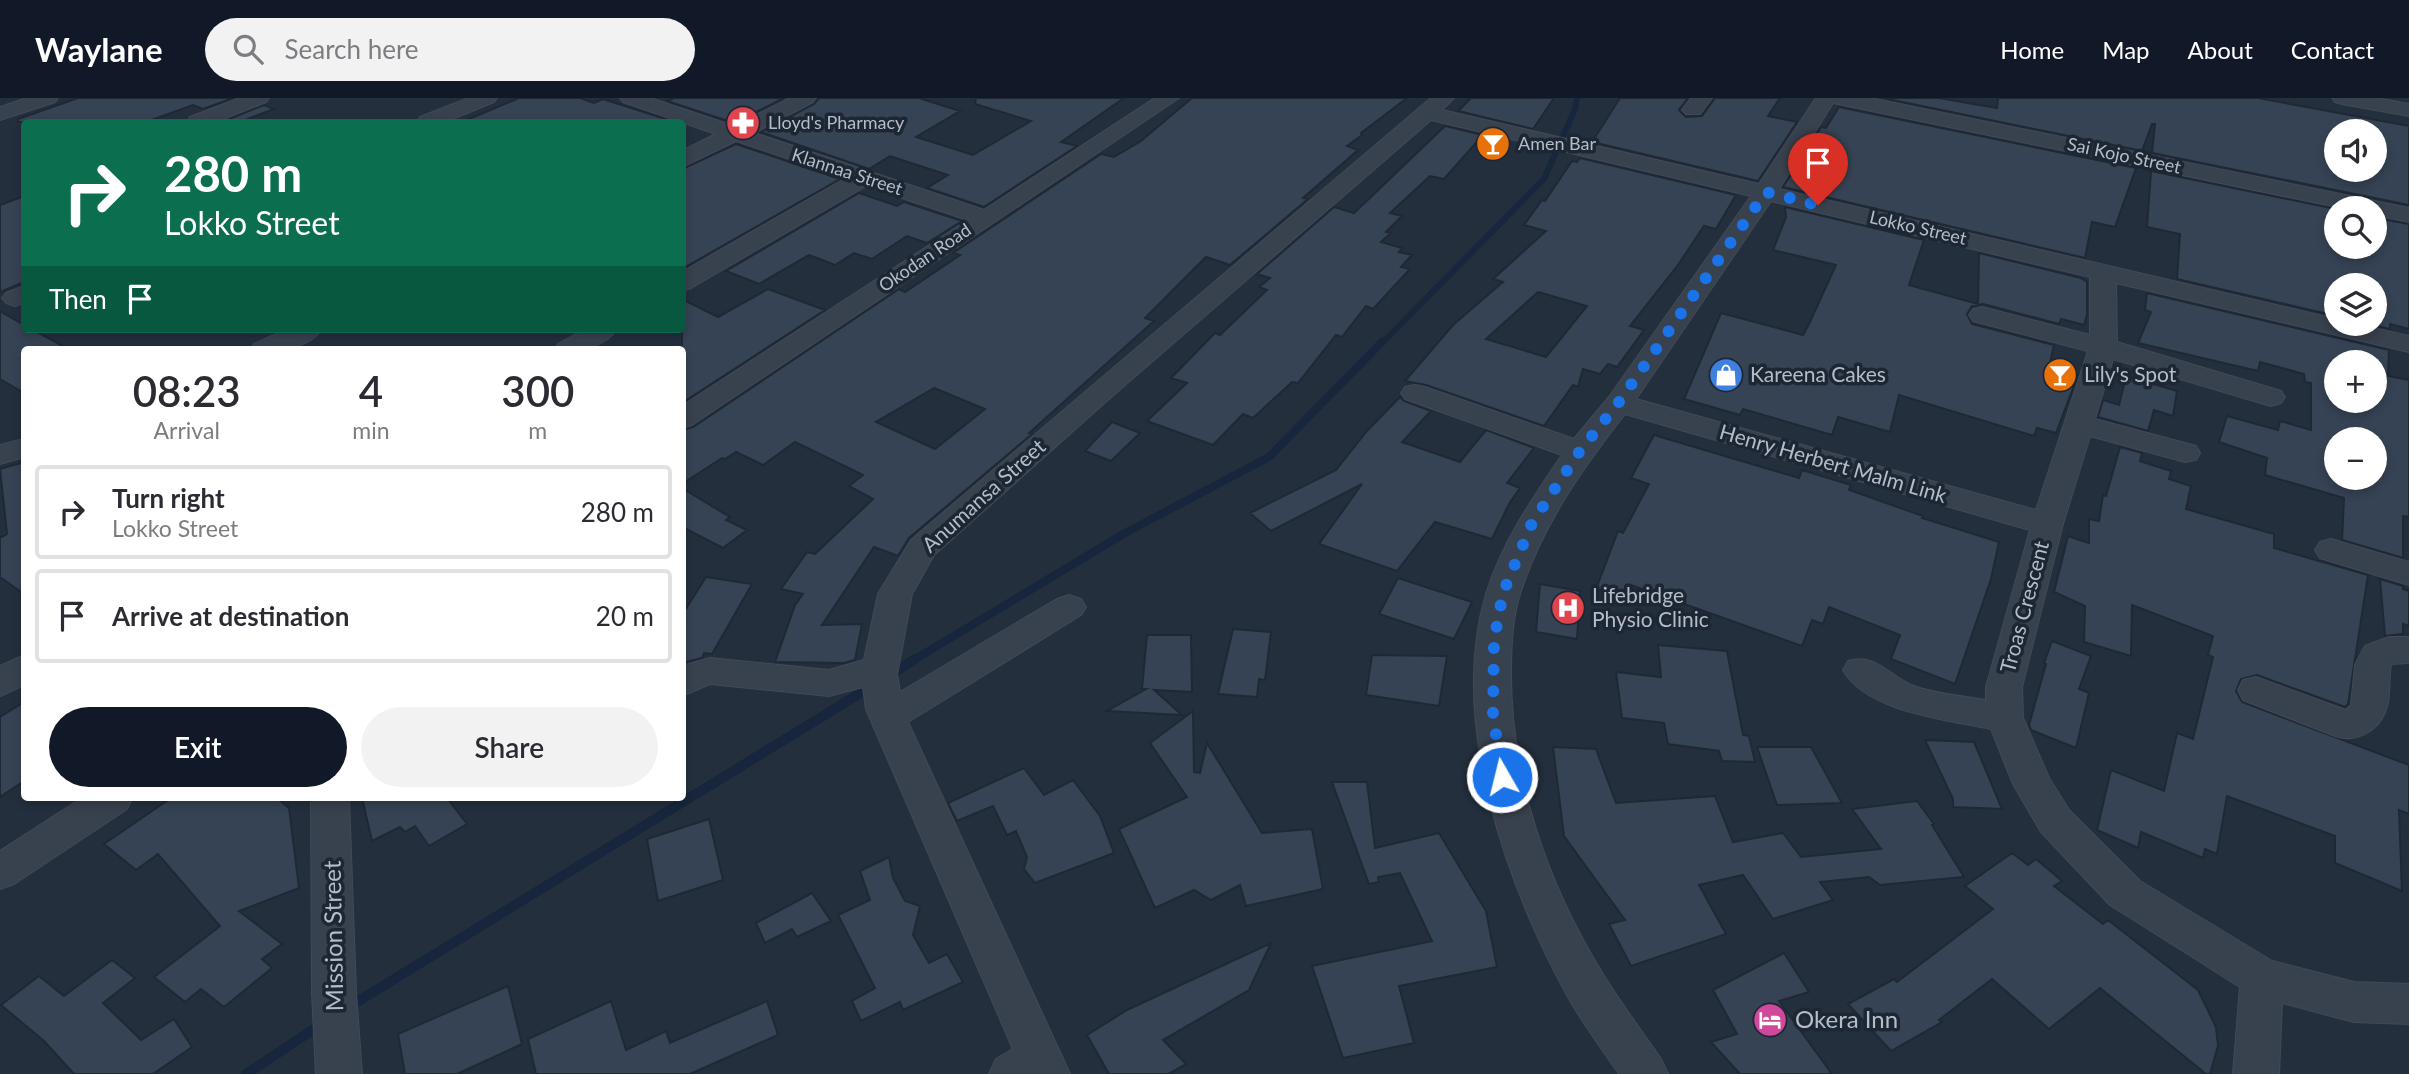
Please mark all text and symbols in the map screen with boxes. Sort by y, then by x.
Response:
search box [205,18,695,81]
text: Waylane [35,29,163,69]
icon: search [229,30,267,68]
text: Search here [285,33,419,65]
text: Home [2000,35,2064,64]
text: Map [2102,35,2150,64]
text: About [2188,35,2253,64]
text: Contact [2291,35,2374,64]
pharmacy icon: Lloyd's Pharmacy [724,104,762,142]
place label: Lloyd's Pharmacy [768,111,905,133]
map controls [2324,119,2387,490]
button: sound [2324,119,2387,182]
bar icon: Amen Bar [1474,125,1512,163]
place label: Amen Bar [1518,132,1597,154]
street label: Sai Kojo Street [2065,132,2184,178]
pin [1788,133,1848,205]
street label: Klannaa Street [789,143,906,199]
text: 280 m [164,144,302,202]
icon: arrive [1799,144,1837,182]
icon: right [49,147,140,238]
button: search [2324,196,2387,259]
text: Lokko Street [164,203,340,242]
street label: Lokko Street [1868,205,1969,249]
street label: Okodan Road [874,218,975,296]
button: layers [2324,273,2387,336]
icon: arrive [121,280,159,318]
text: Then [49,283,107,315]
button: + [2324,350,2387,413]
shop icon: Kareena Cakes [1707,356,1745,394]
bar icon: Lily's Spot [2041,356,2079,394]
place label: Kareena Cakes [1750,361,1886,386]
place label: Lily's Spot [2084,361,2177,386]
text: 08:23 [133,366,241,416]
text: 4 [359,366,383,416]
text: 300 [501,366,574,416]
text: Arrival [154,416,220,444]
text: min [352,416,390,444]
text: m [528,416,547,444]
street label: Henry Herbert Malm Link [1717,418,1950,507]
button: − [2324,427,2387,490]
street label: Anumansa Street [916,433,1050,557]
text: Turn right [112,482,225,514]
icon: right [53,493,91,531]
text: 280 m [581,496,654,528]
text: Lokko Street [112,514,238,542]
street label: Troas Crescent [1994,537,2053,675]
place label: Lifebridge Physio Clinic [1592,582,1709,631]
hospital icon: Lifebridge Physio Clinic [1549,589,1587,627]
icon: arrive [53,597,91,635]
text: Arrive at destination [112,600,349,632]
text: 20 m [596,600,654,632]
button: Exit [49,707,347,787]
button: Share [361,707,658,787]
position arrow [1465,740,1539,814]
street label: Mission Street [317,860,348,1012]
hotel icon: Okera Inn [1751,1001,1789,1039]
place label: Okera Inn [1795,1004,1898,1033]

